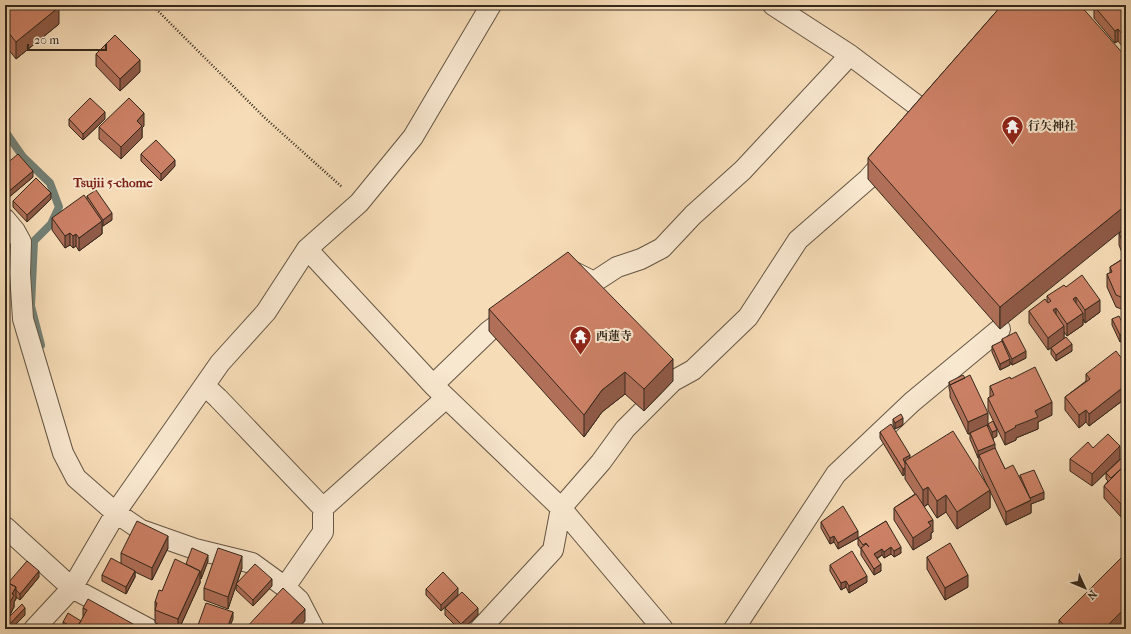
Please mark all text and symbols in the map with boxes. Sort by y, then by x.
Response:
scale bar [28,26,106,52]
text: 20 m [34,33,59,47]
temple icon: 行矢神社 [999,113,1025,146]
place label: 行矢神社 [1028,119,1076,133]
district label: Tsujii 5-chome [72,175,153,190]
temple icon: 西蓮寺 [567,323,593,356]
place label: 西蓮寺 [596,329,632,343]
north arrow [1065,568,1105,608]
text: N [1084,587,1099,603]

